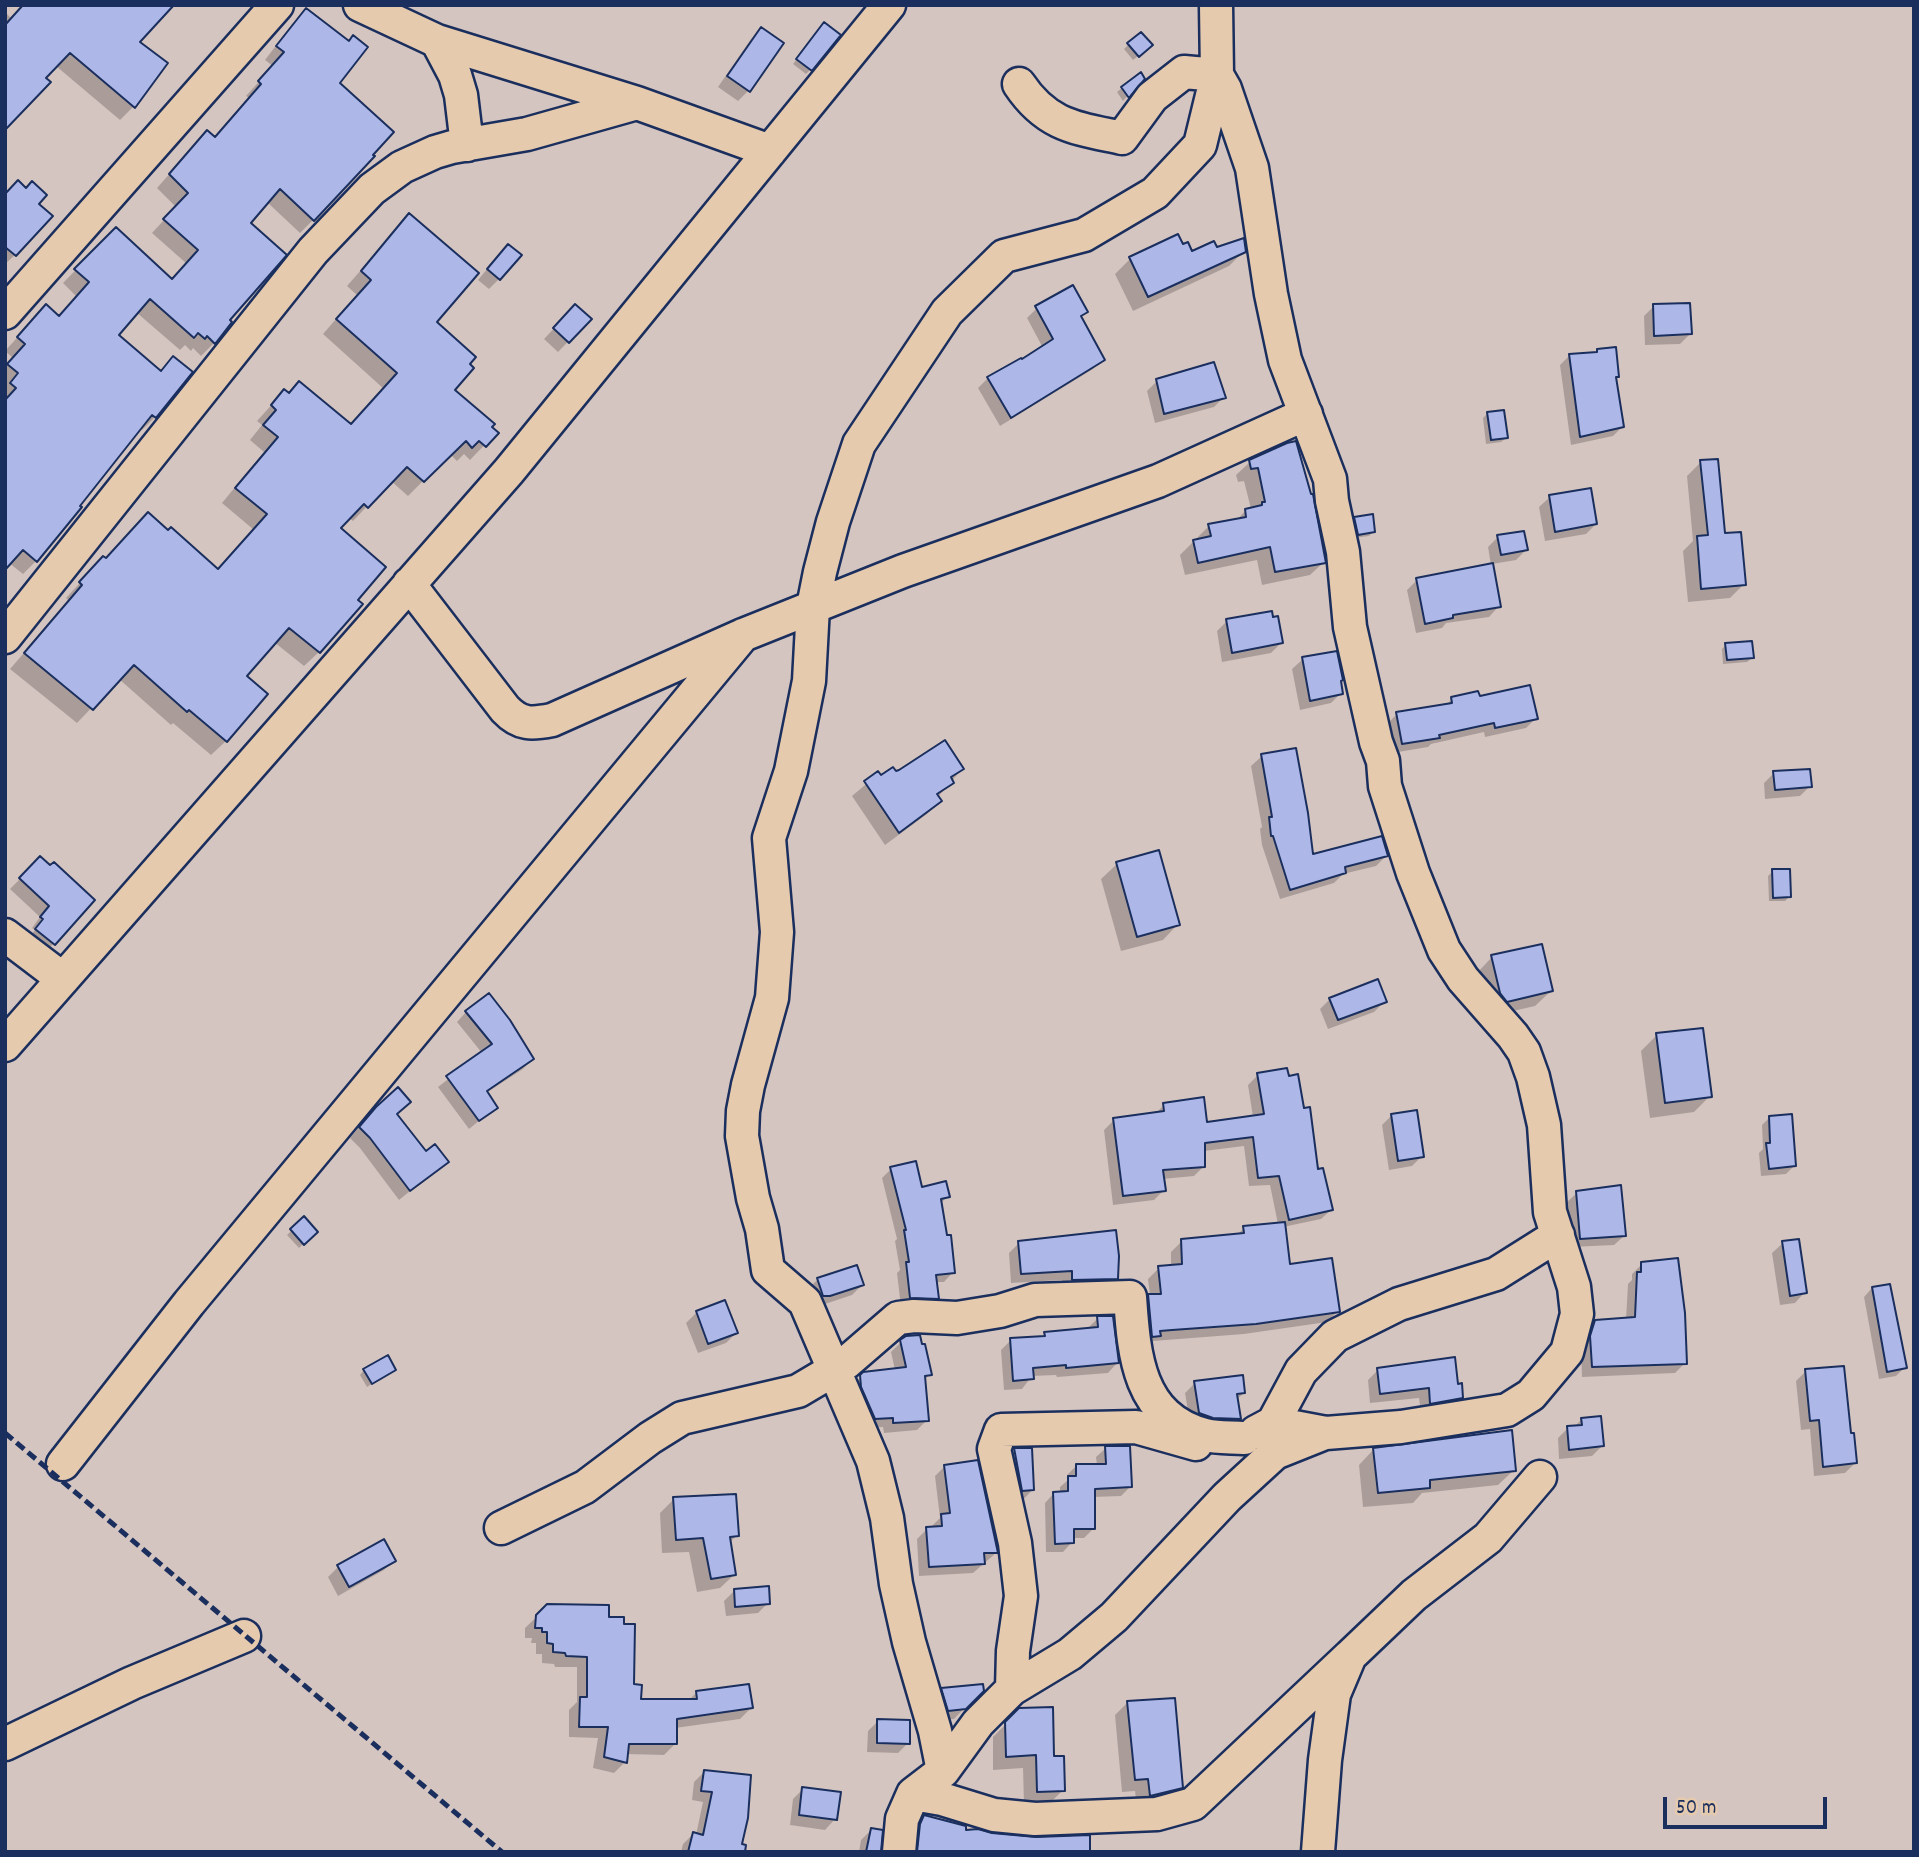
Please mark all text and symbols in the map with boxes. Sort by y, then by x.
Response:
scale bar [1667,1784,1832,1828]
text: 50 m [1676,1794,1716,1824]

